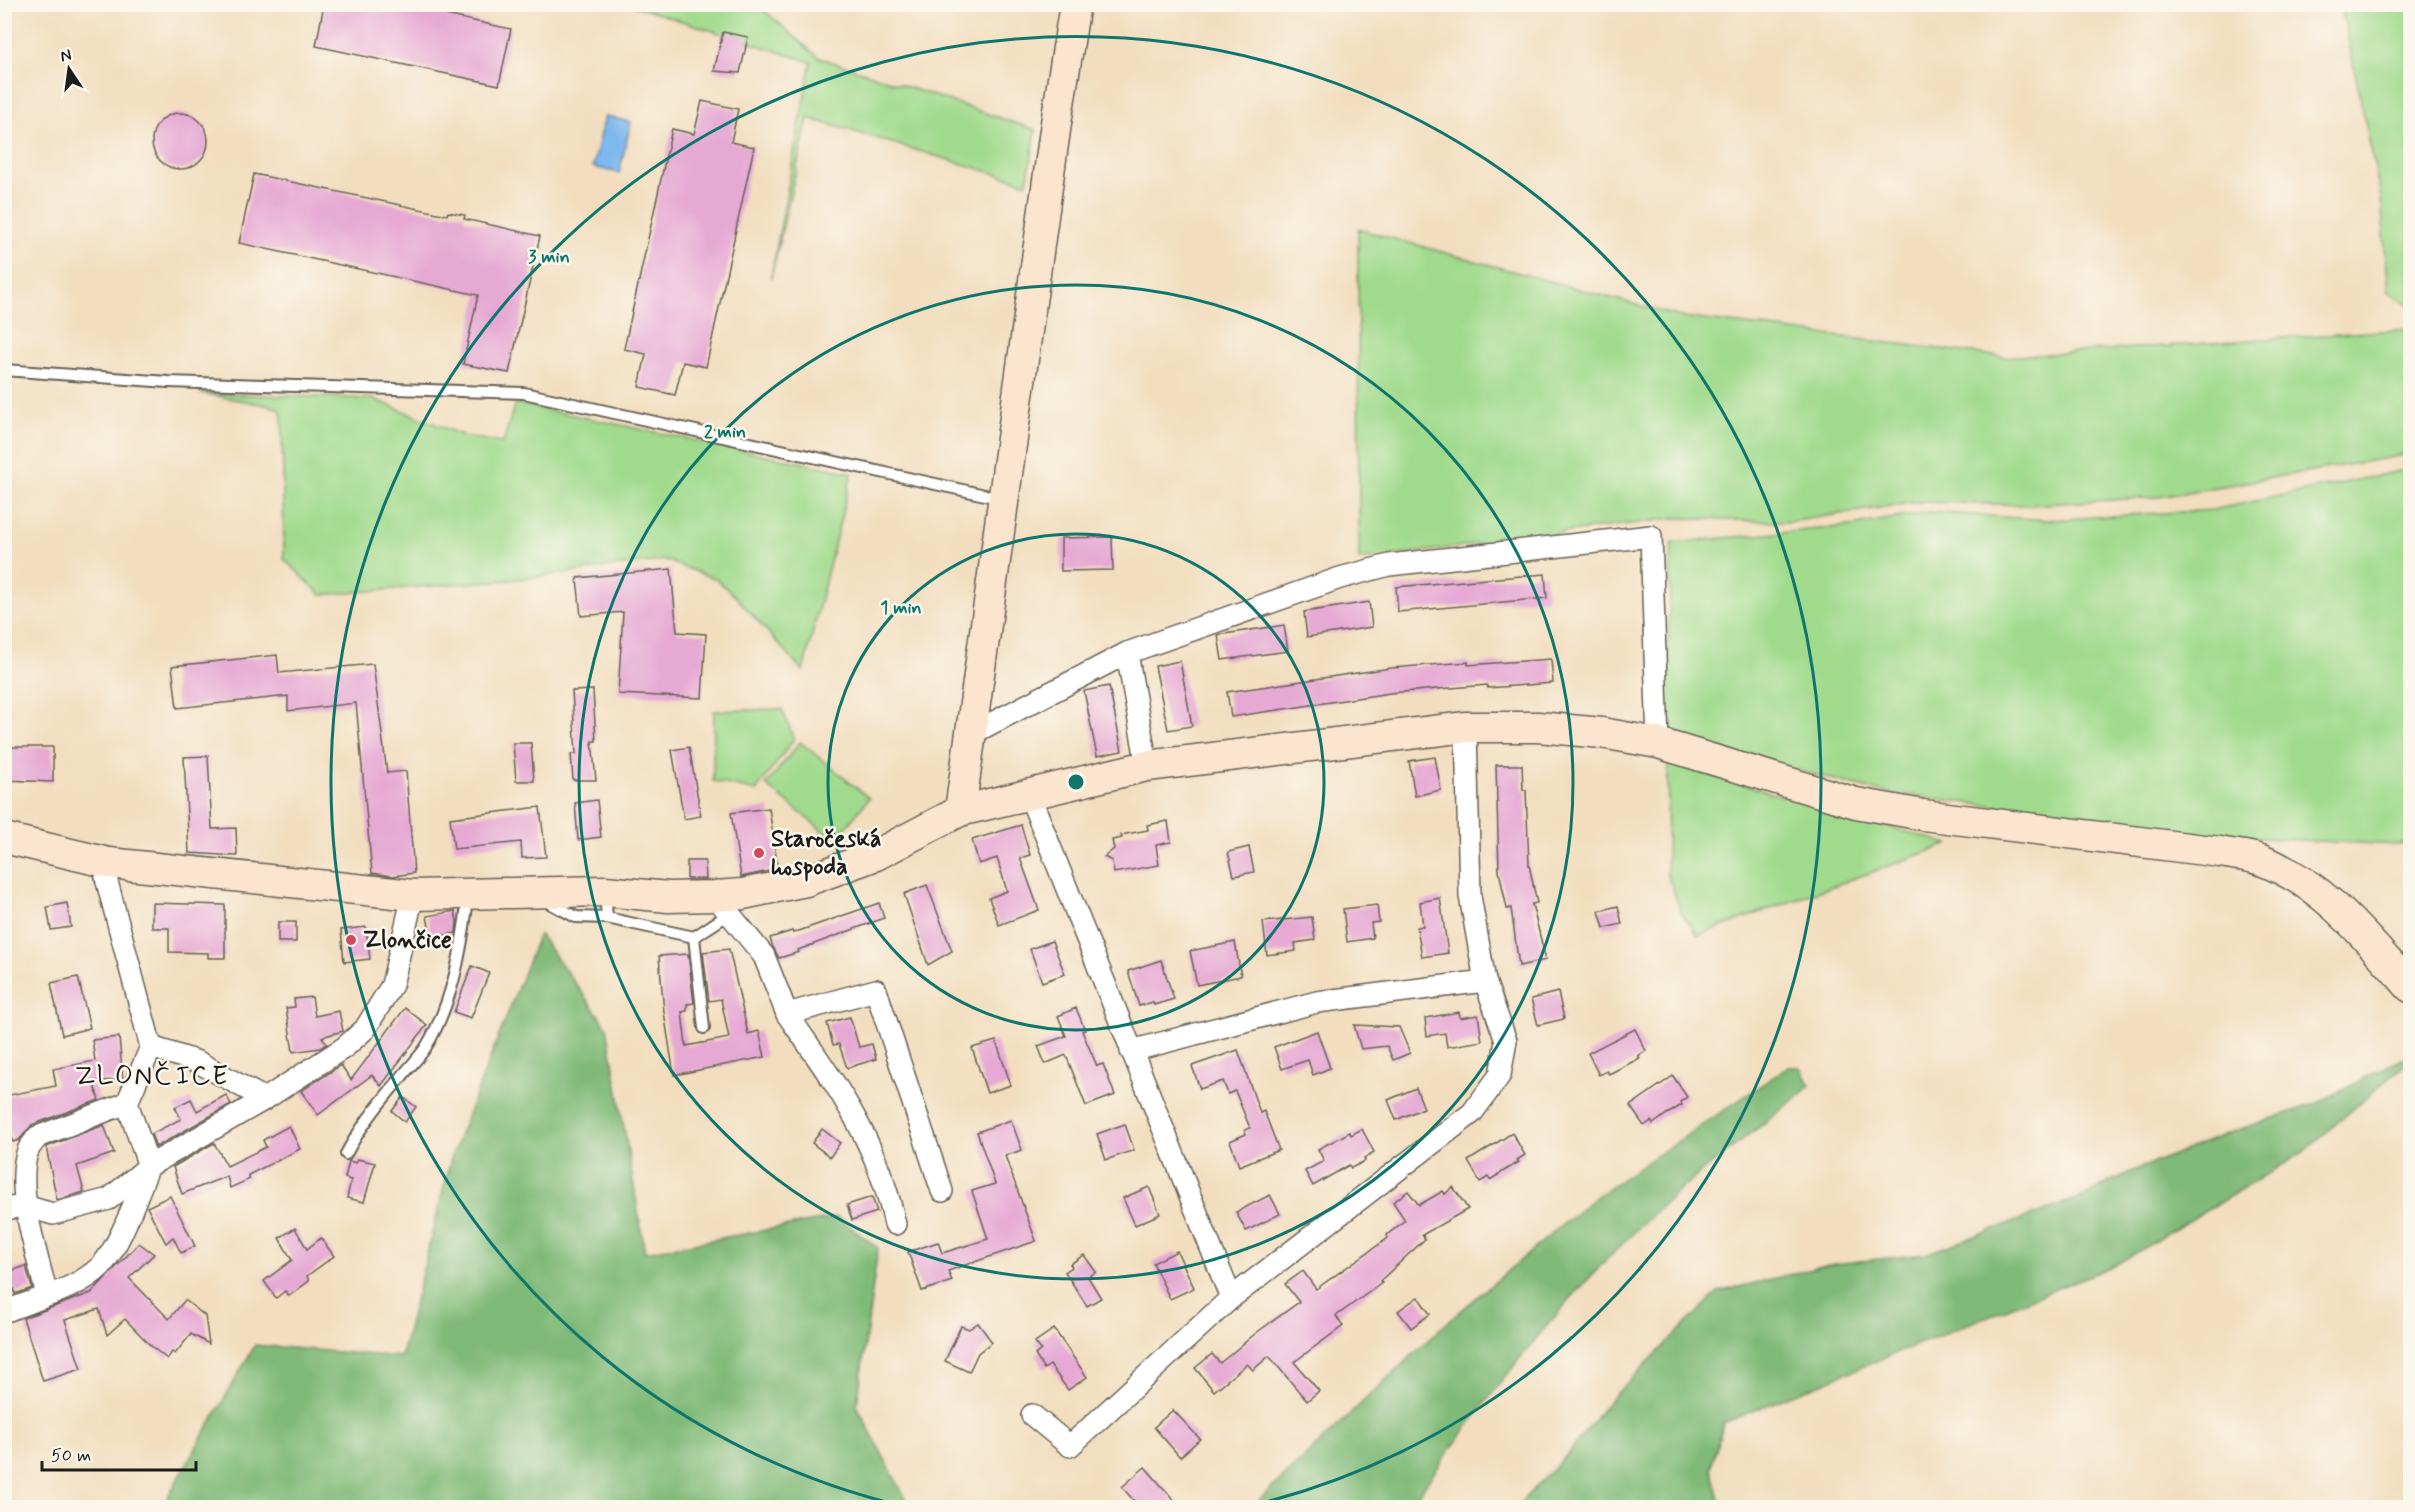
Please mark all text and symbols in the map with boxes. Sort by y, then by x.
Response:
north arrow [39,39,99,99]
text: N [58,44,74,67]
text: 3 min [528,245,570,269]
text: 2 min [704,420,746,444]
text: 1 min [880,596,922,620]
centre of rings [1066,772,1086,792]
place label: Staročeská hospoda [771,824,881,883]
marker: Staročeská hospoda [752,846,766,860]
place label: Zlončice [363,925,452,956]
marker: Zlončice [344,933,358,947]
district label: ZLONČICE [75,1059,229,1094]
scale bar [42,1434,196,1472]
text: 50 m [51,1444,91,1468]

